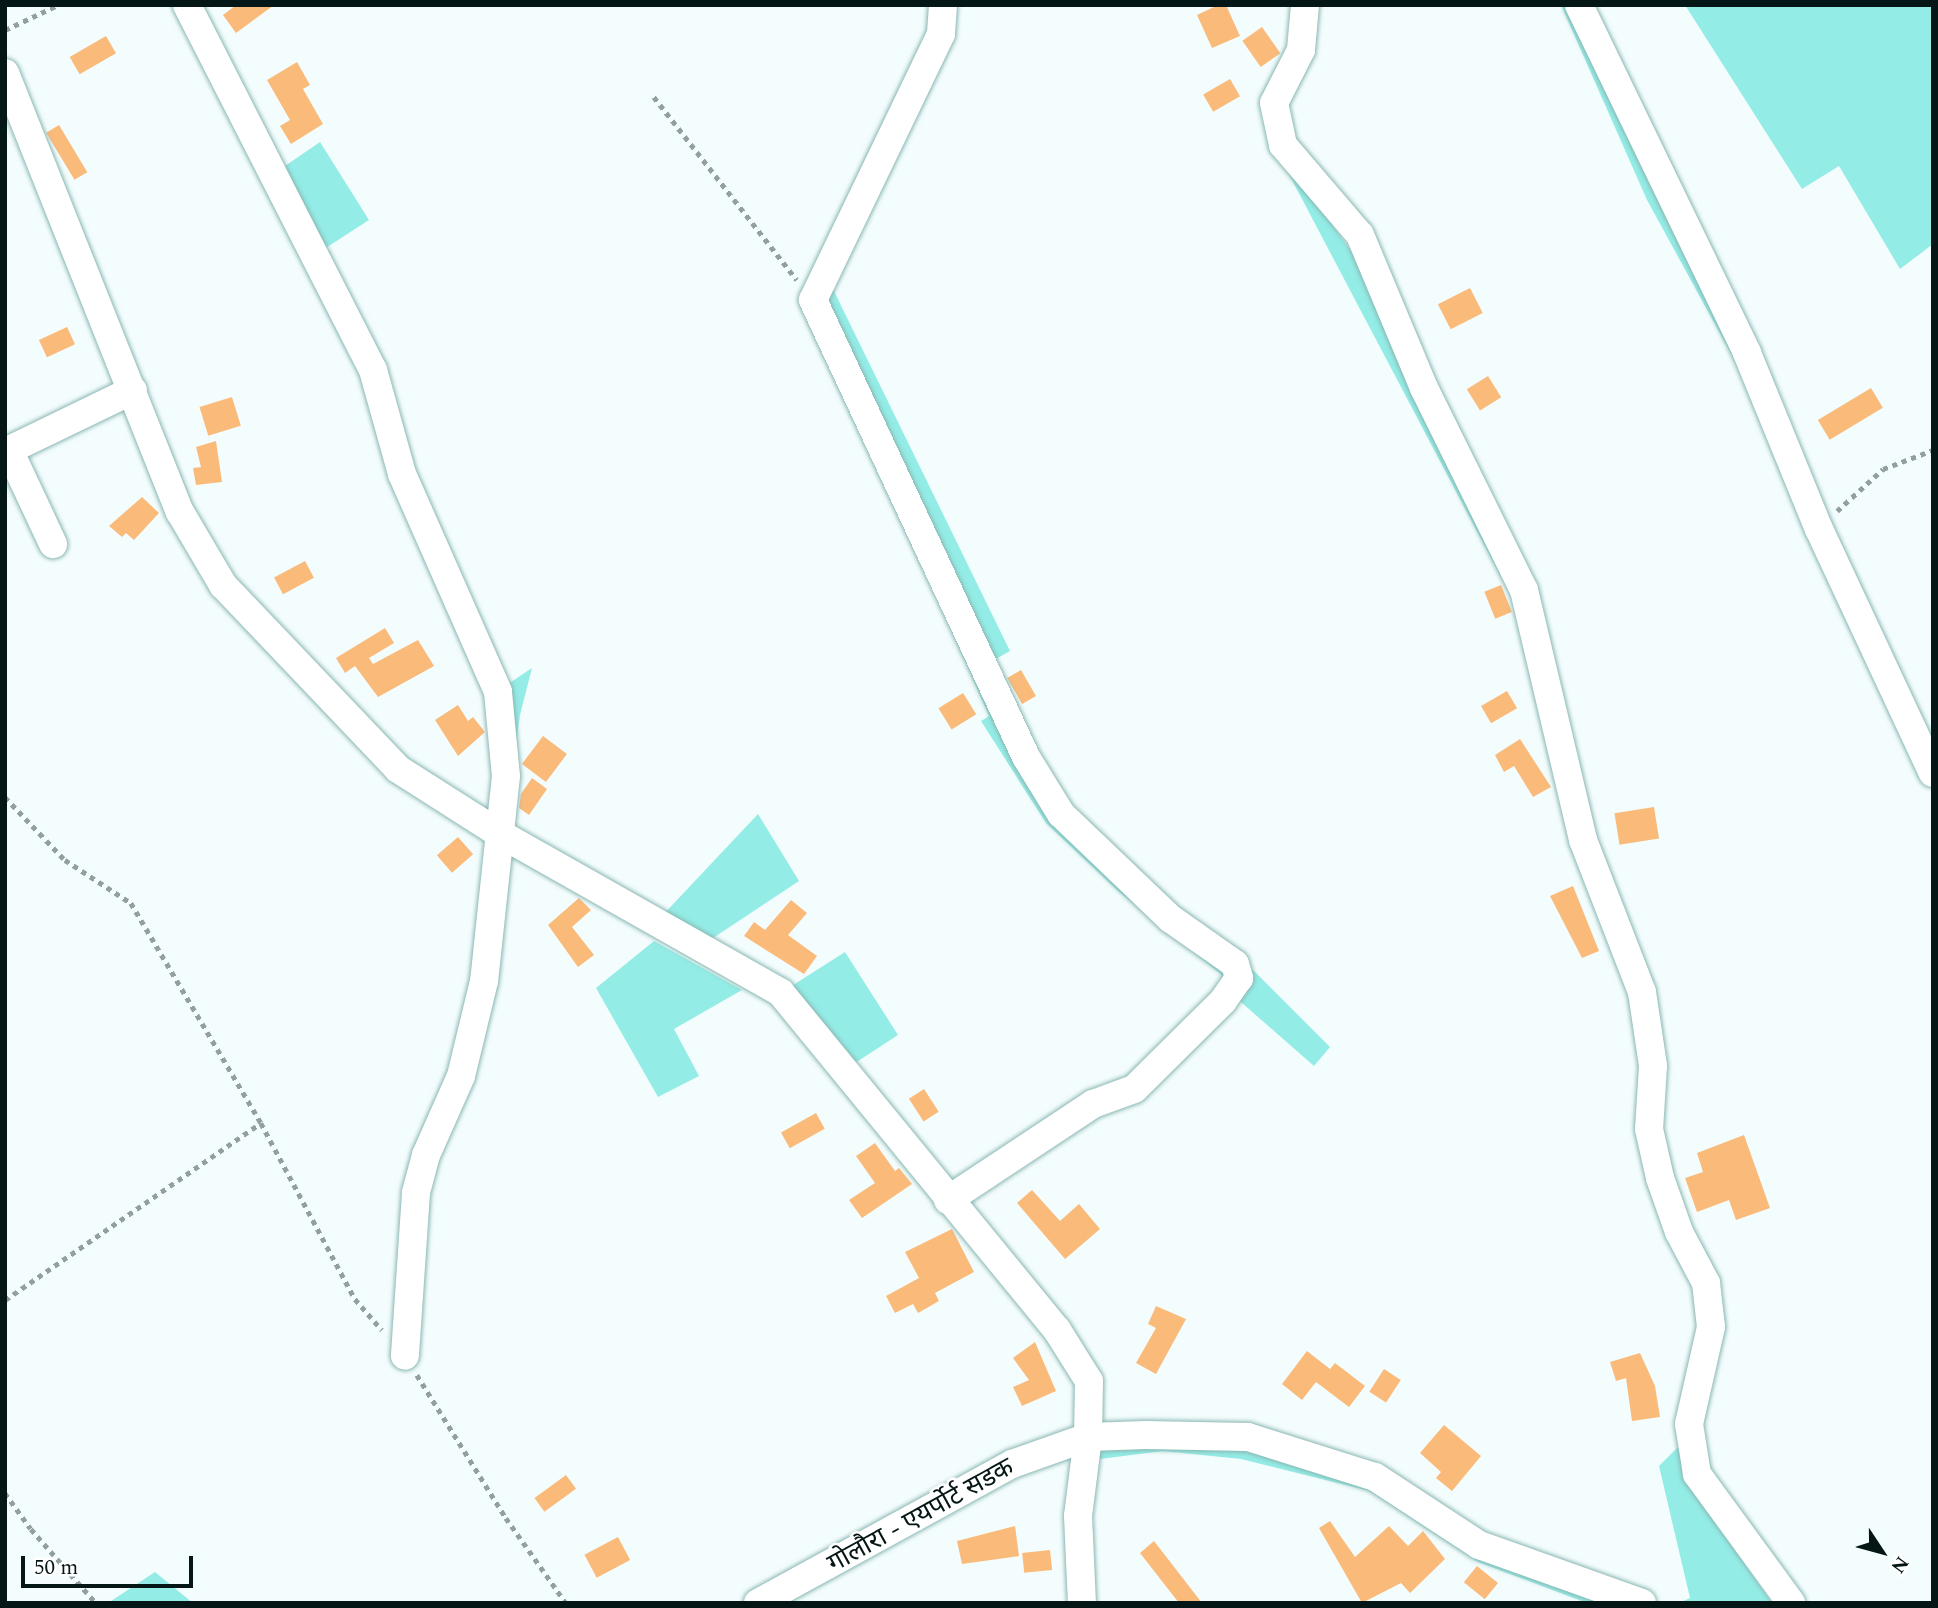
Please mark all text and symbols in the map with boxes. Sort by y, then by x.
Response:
street label: गोलौरा - एयर्पोर्ट सडक [823,1452,1019,1580]
north arrow [1847,1517,1917,1587]
scale bar [24,1542,196,1586]
text: N [1883,1550,1916,1579]
text: 50 m [34,1552,78,1584]

